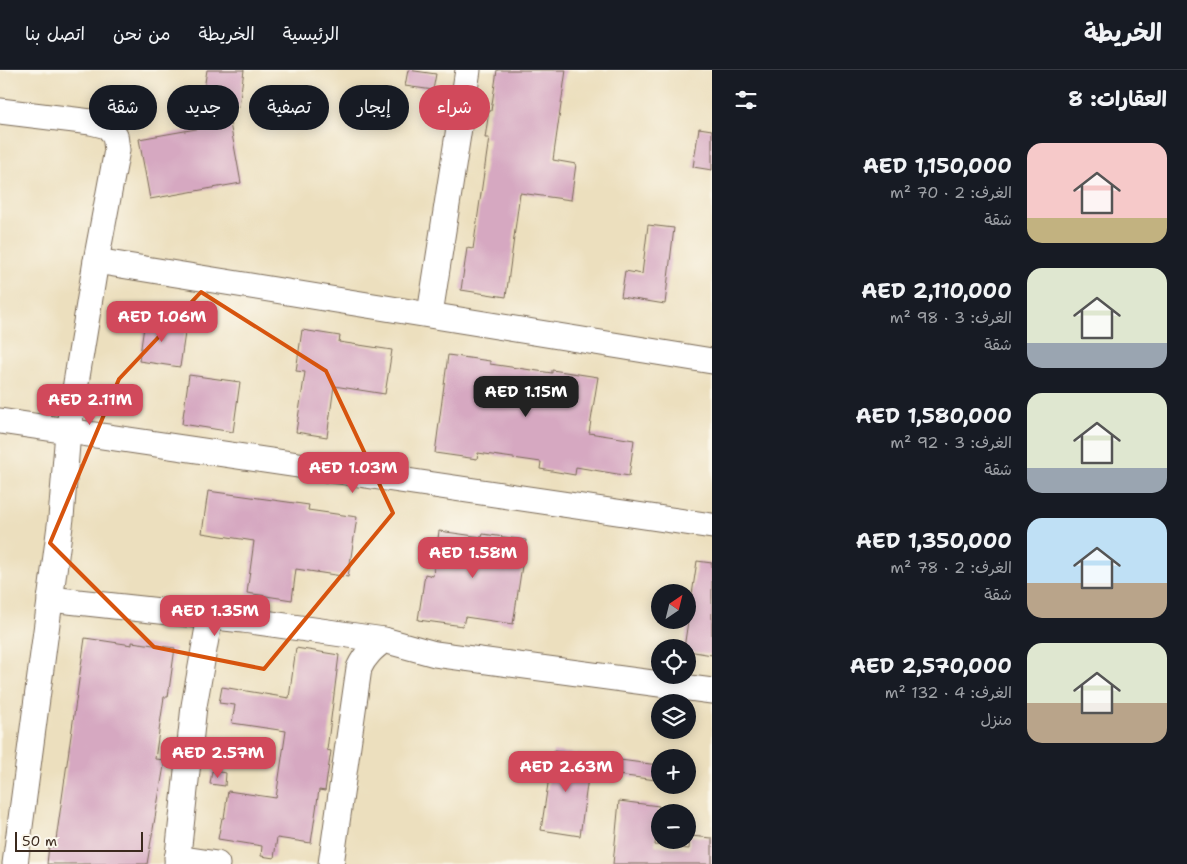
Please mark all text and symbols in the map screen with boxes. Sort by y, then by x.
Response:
text: الخريطة [1084,17,1162,49]
text: اتصل بنا [25,22,85,46]
text: من نحن [113,22,171,46]
text: الخريطة [199,22,255,46]
text: الرئيسية [283,22,339,46]
chip: شقة [89,85,157,130]
chip: جديد [167,85,239,130]
chip: تصفية [249,85,329,130]
chip: إيجار [339,85,409,130]
chip: شراء [419,85,490,130]
text: العقارات: 8 [1068,85,1167,113]
icon: filters [732,86,760,114]
text: AED 1,150,000 [863,152,1012,180]
icon: home [1067,163,1127,223]
text: الغرف: 2 · 70 m² [890,182,1012,203]
text: شقة [984,209,1012,230]
text: AED 2,110,000 [861,277,1012,305]
icon: home [1067,288,1127,348]
pin: AED 1.06M [105,300,219,343]
text: AED 1.06M [118,306,206,327]
text: الغرف: 3 · 98 m² [890,307,1012,328]
text: شقة [984,334,1012,355]
pin: AED 1.15M [469,376,583,418]
text: AED 1.15M [485,381,567,402]
pin: AED 2.11M [33,384,147,426]
text: AED 2.11M [48,389,132,410]
text: AED 1,580,000 [856,402,1012,430]
icon: home [1067,413,1127,473]
text: الغرف: 3 · 92 m² [890,432,1012,453]
pin: AED 1.03M [296,452,410,494]
text: AED 1.03M [309,457,397,478]
text: شقة [984,459,1012,480]
text: AED 1,350,000 [856,527,1012,555]
pin: AED 1.58M [416,536,530,579]
icon: home [1067,538,1127,598]
text: AED 1.58M [429,542,517,563]
text: الغرف: 2 · 78 m² [890,557,1012,578]
north arrow [651,584,696,629]
map controls [651,584,696,849]
text: شقة [984,584,1012,605]
pin: AED 1.35M [158,594,272,637]
text: AED 1.35M [171,600,259,621]
button: locate [651,639,696,684]
text: AED 2,570,000 [850,652,1012,680]
icon: home [1067,663,1127,723]
text: الغرف: 4 · 132 m² [885,682,1012,703]
button: layers [651,694,696,739]
text: منزل [980,709,1012,730]
pin: AED 2.57M [161,736,275,779]
text: AED 2.57M [172,742,264,763]
button: + [651,749,696,794]
pin: AED 2.63M [509,750,623,793]
text: AED 2.63M [519,756,613,777]
button: − [651,804,696,849]
scale bar [15,829,142,852]
text: 50 m [22,832,57,850]

